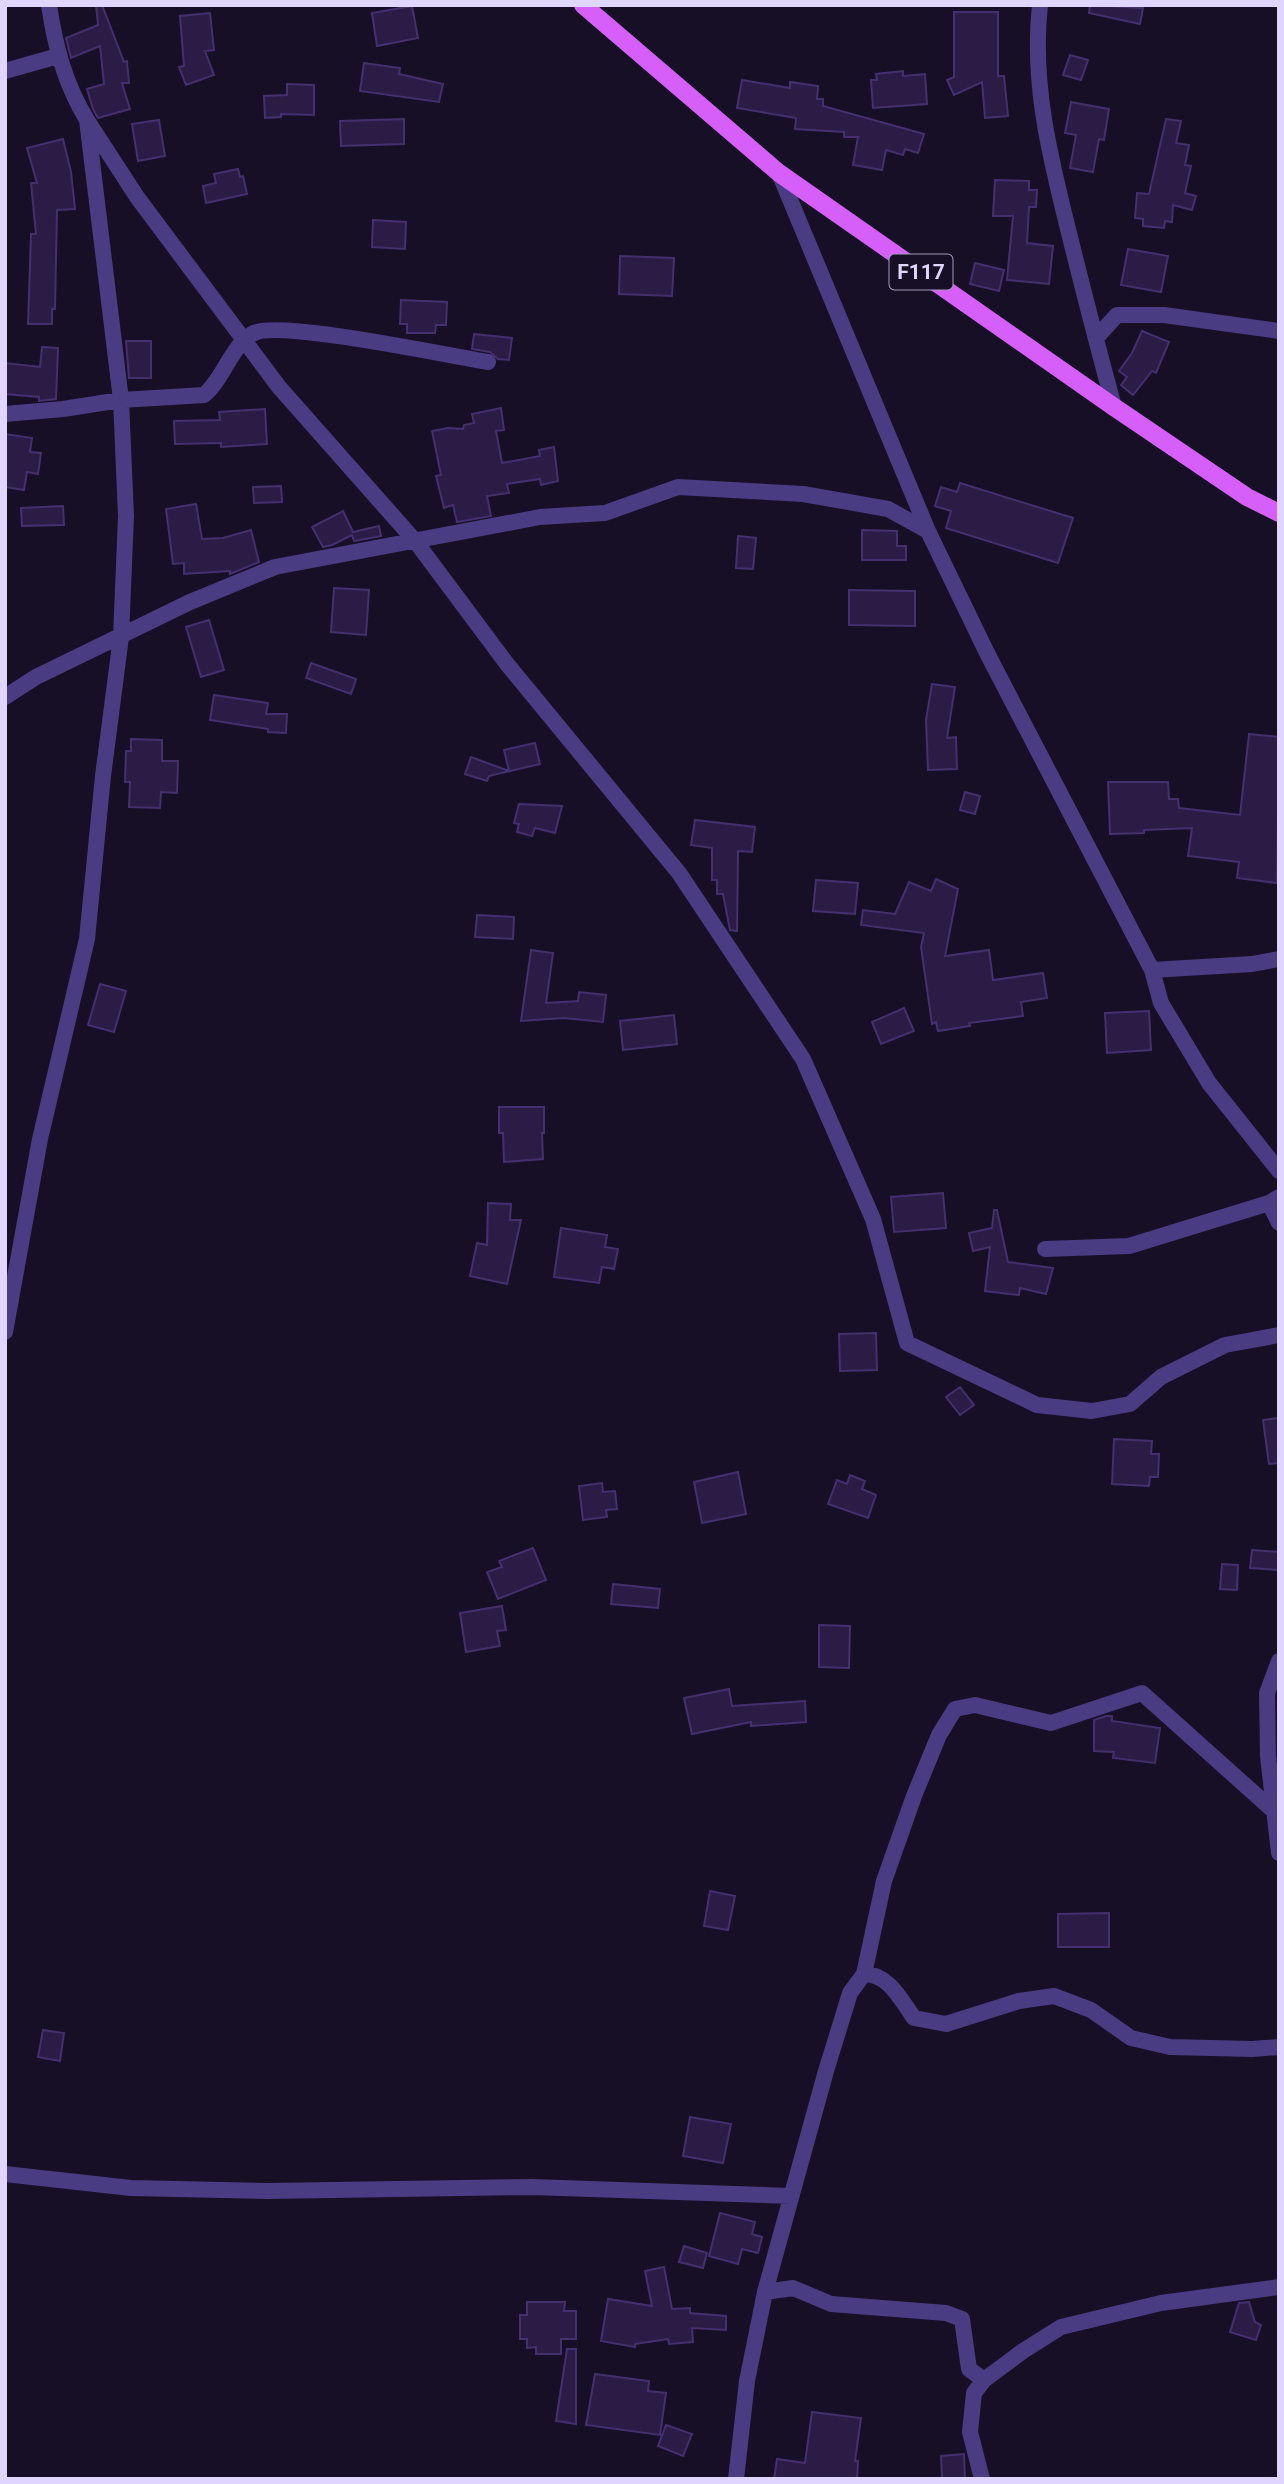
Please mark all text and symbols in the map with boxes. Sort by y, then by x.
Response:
road number: F117 [890,254,953,290]

